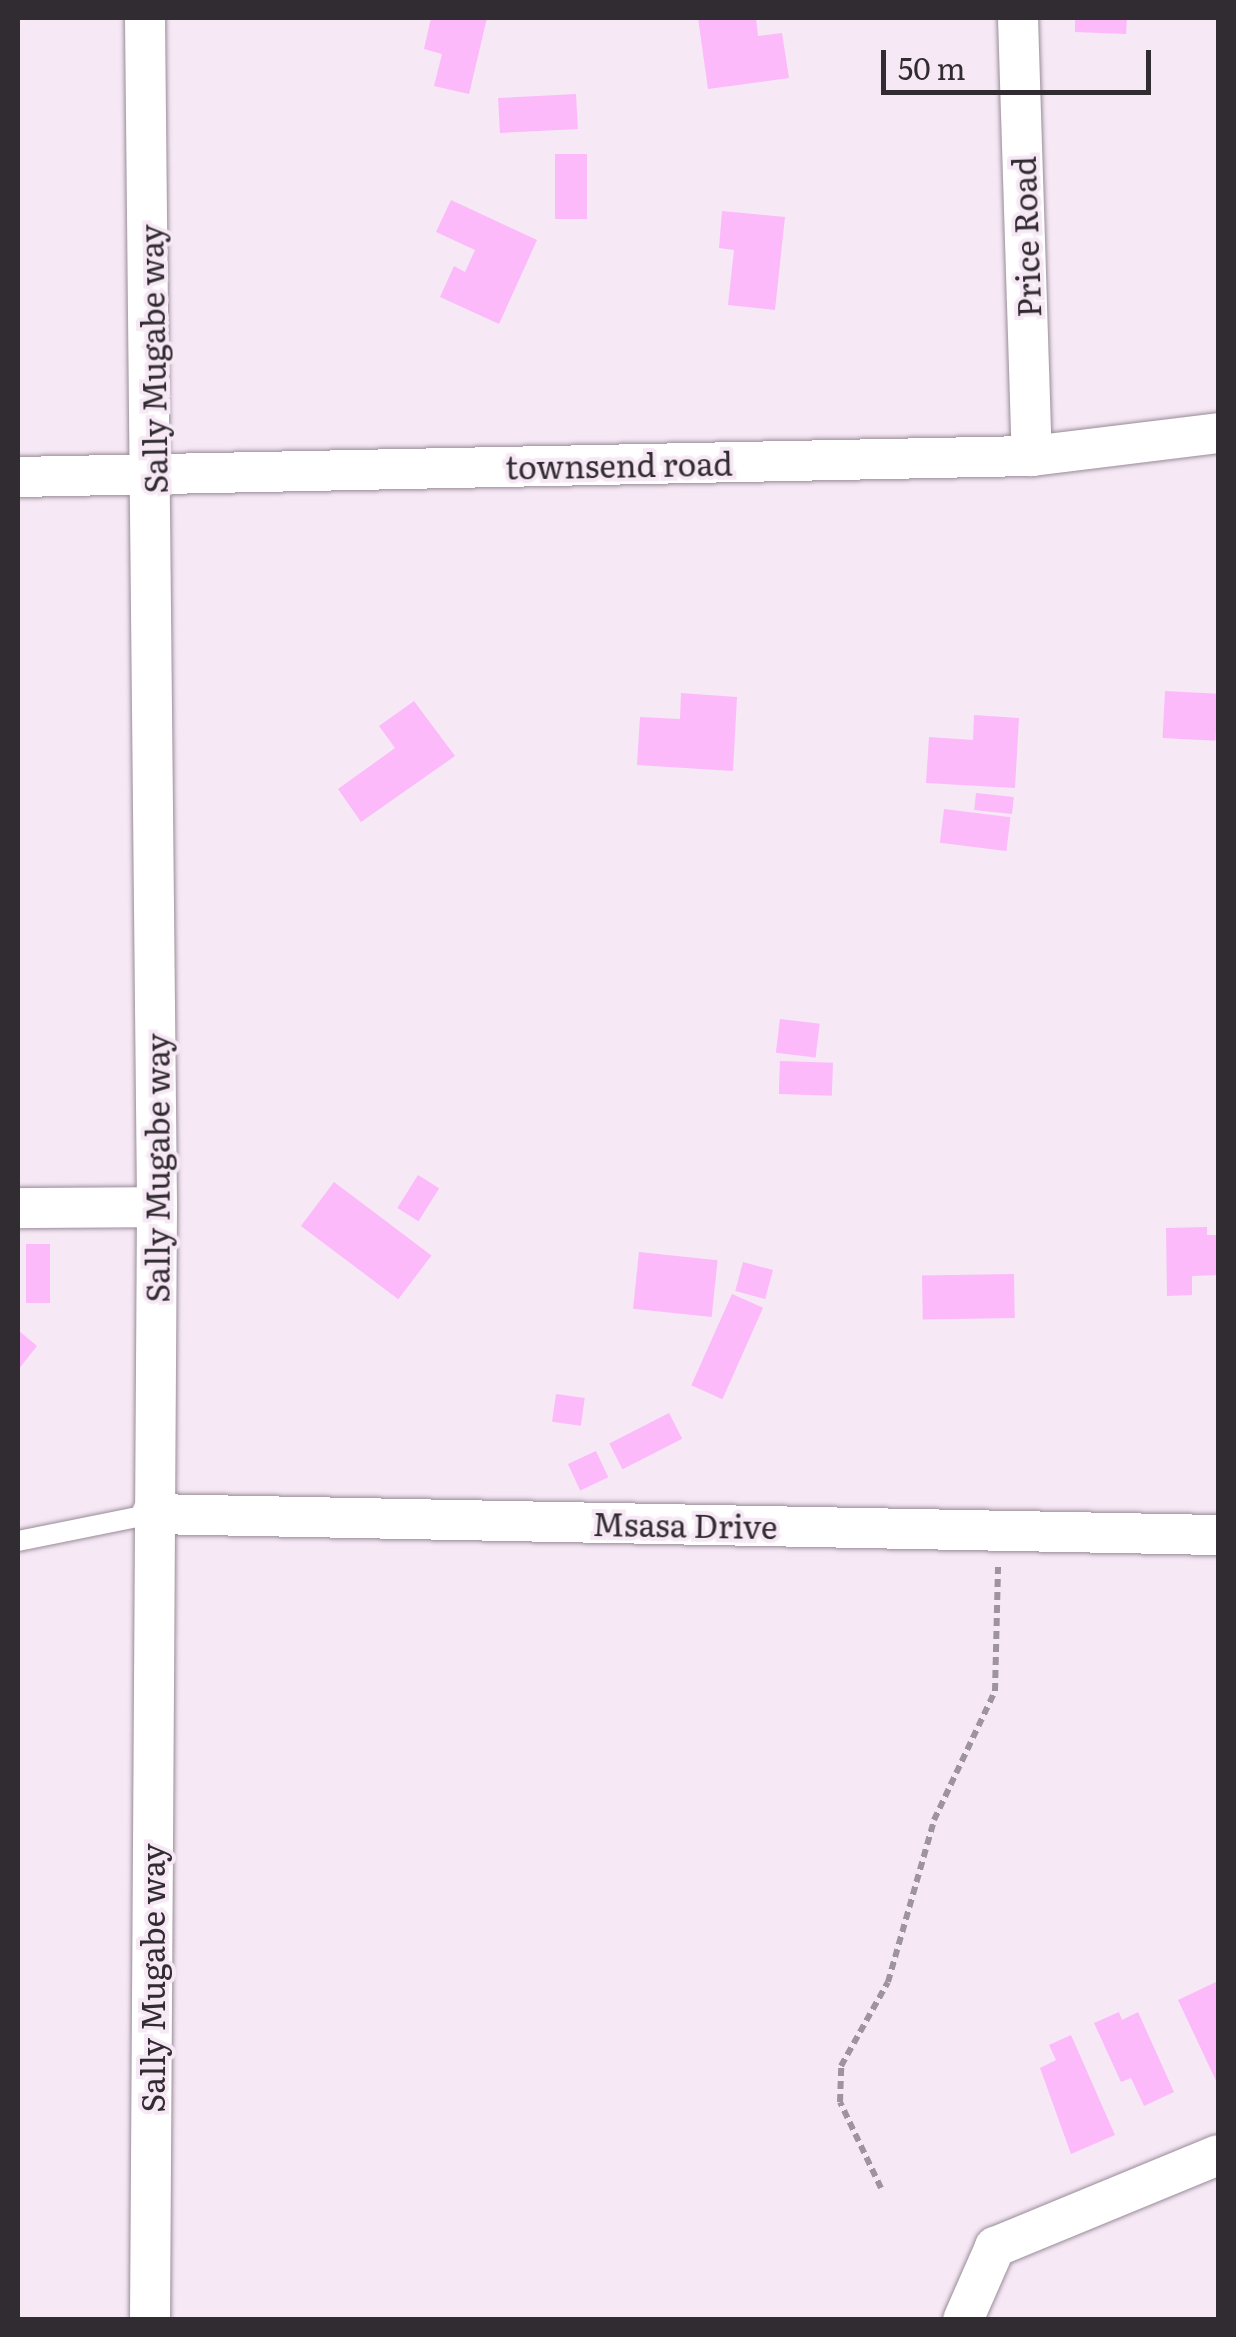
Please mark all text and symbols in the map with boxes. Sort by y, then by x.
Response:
scale bar [886,30,1156,92]
text: 50 m [898,45,966,89]
street label: Price Road [1003,156,1047,318]
street label: Sally Mugabe way [130,224,174,494]
street label: townsend road [505,443,733,485]
street label: Sally Mugabe way [137,1033,175,1303]
street label: Msasa Drive [592,1503,778,1545]
street label: Sally Mugabe way [132,1843,170,2113]

